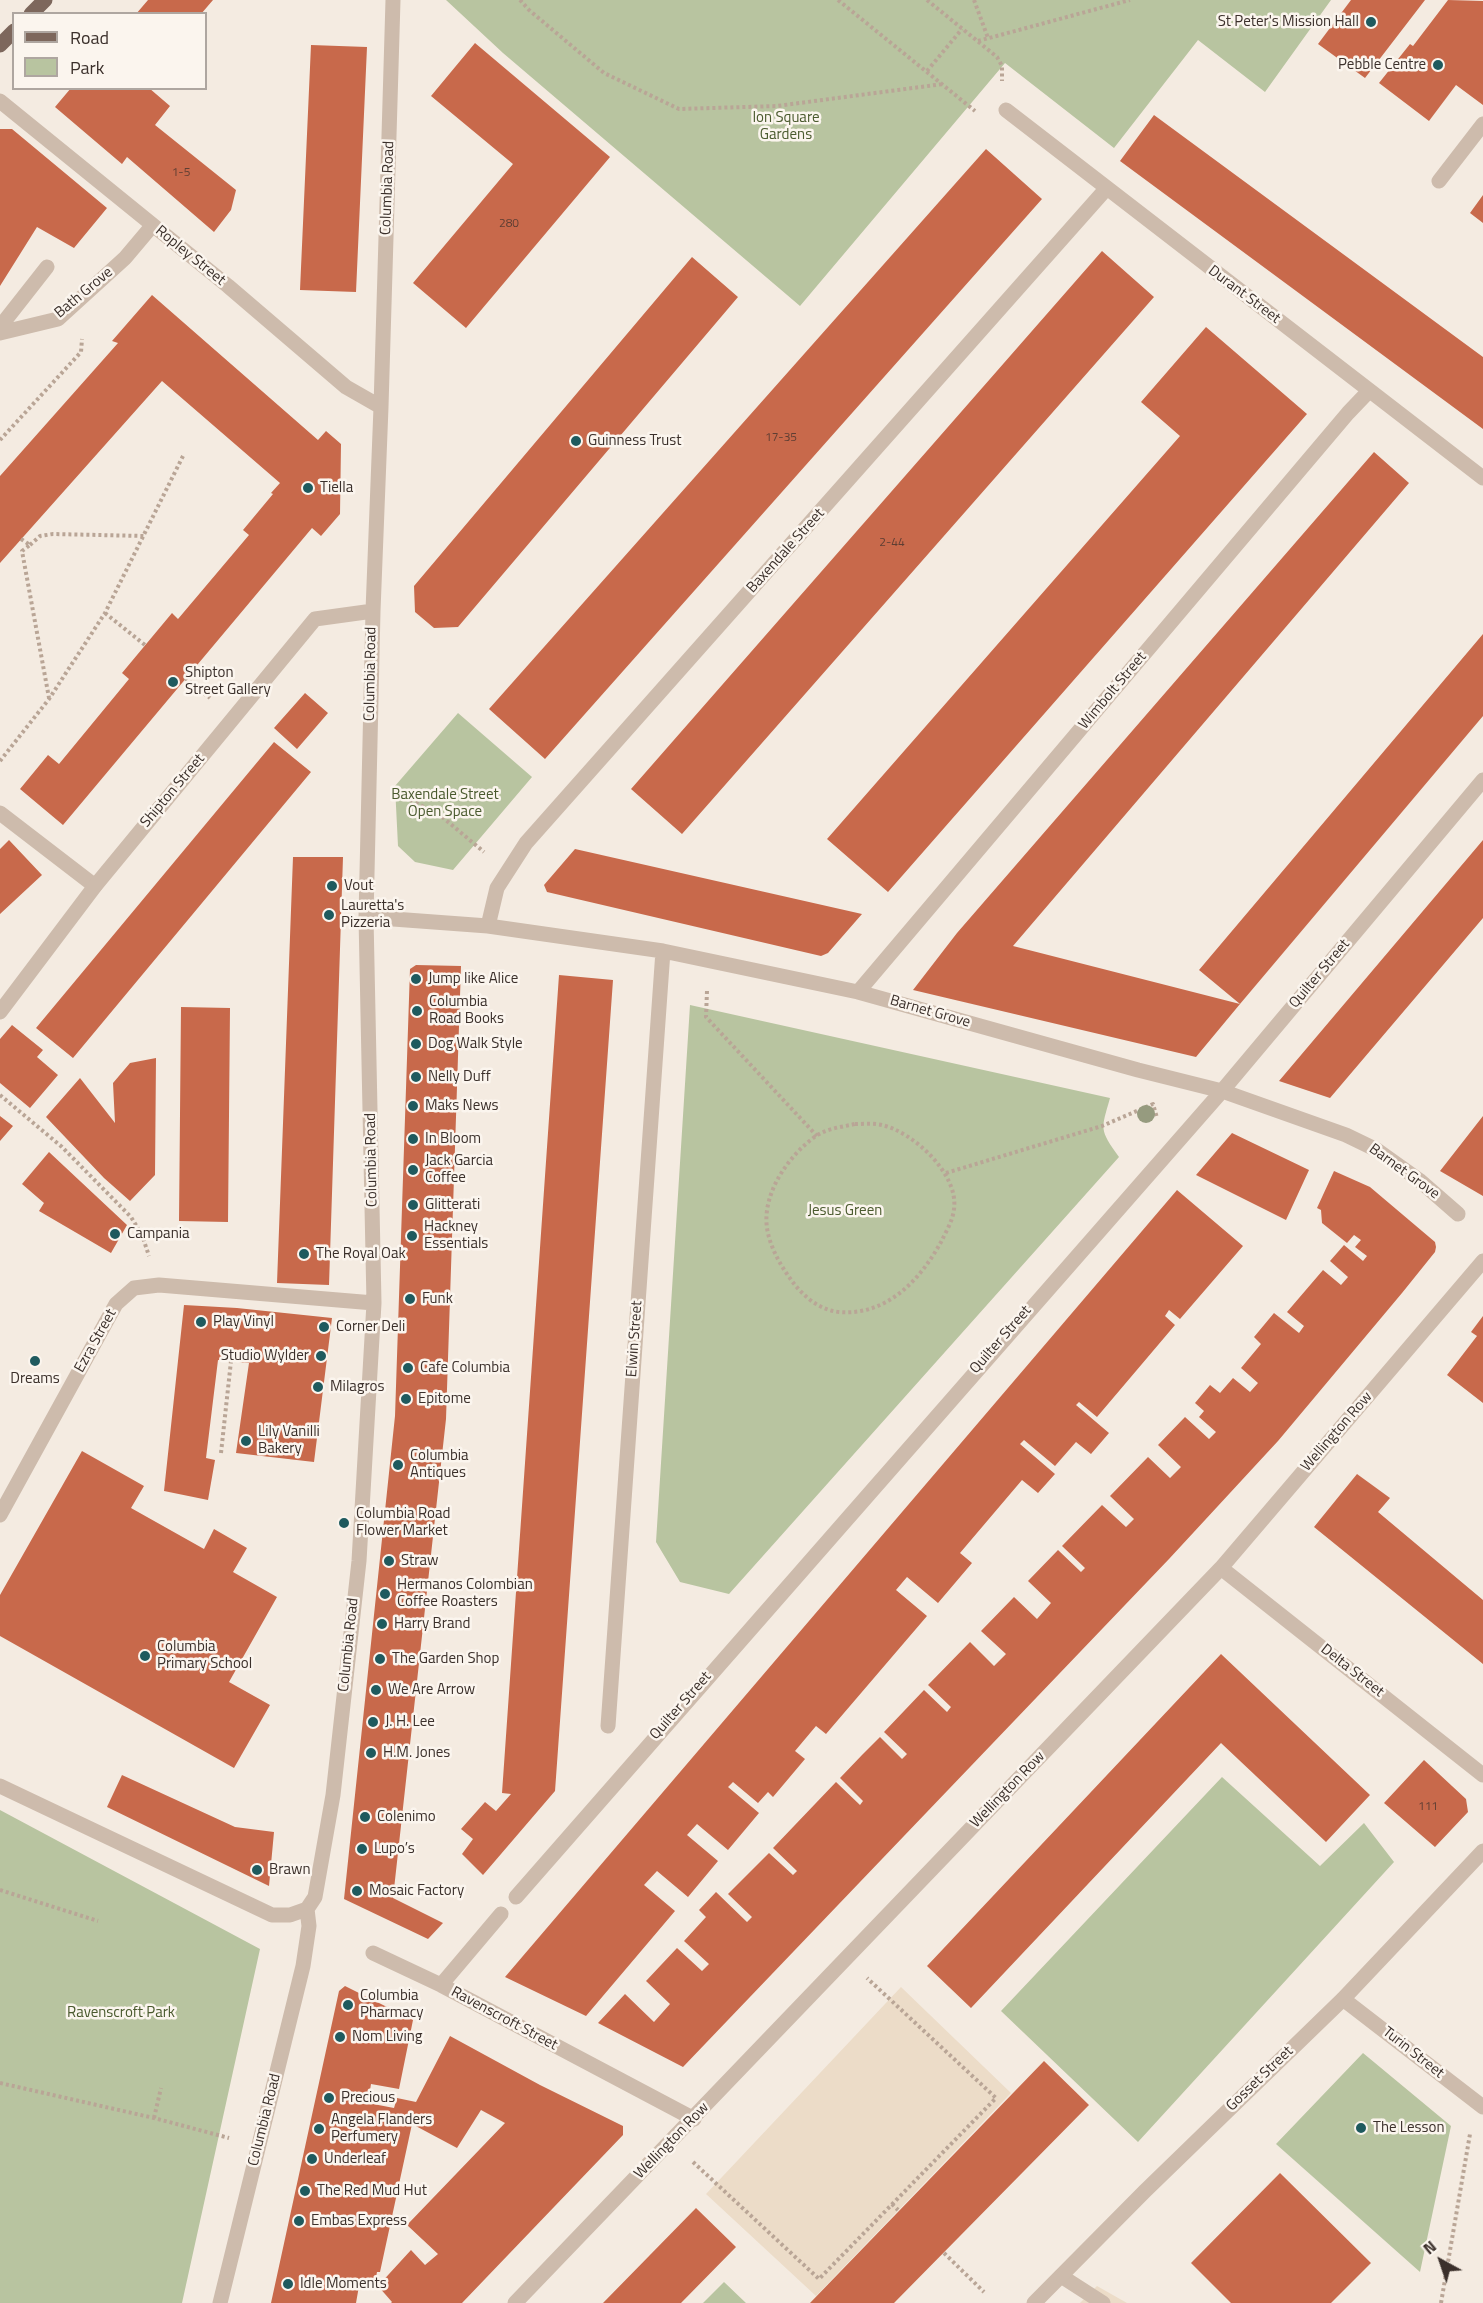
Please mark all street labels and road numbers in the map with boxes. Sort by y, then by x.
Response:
street label: Columbia Road [377,141,399,235]
street label: Ropley Street [151,222,229,290]
street label: Durant Street [1204,262,1284,328]
street label: Bath Grove [51,264,117,322]
street label: Baxendale Street [743,505,829,597]
street label: Columbia Road [361,627,381,721]
street label: Wimbolt Street [1075,649,1151,733]
street label: Shipton Street [137,751,209,831]
street label: Quilter Street [1286,936,1354,1012]
street label: Barnet Grove [888,992,972,1032]
street label: Columbia Road [362,1113,382,1207]
street label: Barnet Grove [1365,1140,1443,1204]
street label: Elwin Street [623,1300,647,1378]
street label: Quilter Street [966,1302,1036,1378]
street label: Ezra Street [71,1306,121,1376]
street label: Wellington Row [1298,1389,1376,1475]
street label: Columbia Road [335,1597,363,1693]
street label: Delta Street [1317,1641,1387,1701]
street label: Quilter Street [646,1668,716,1744]
street label: Wellington Row [967,1748,1049,1832]
street label: Ravenscroft Street [448,1983,560,2055]
street label: Turin Street [1379,2023,1447,2083]
street label: Gosset Street [1223,2043,1297,2115]
street label: Columbia Road [245,2072,285,2168]
street label: Wellington Row [631,2099,713,2183]

